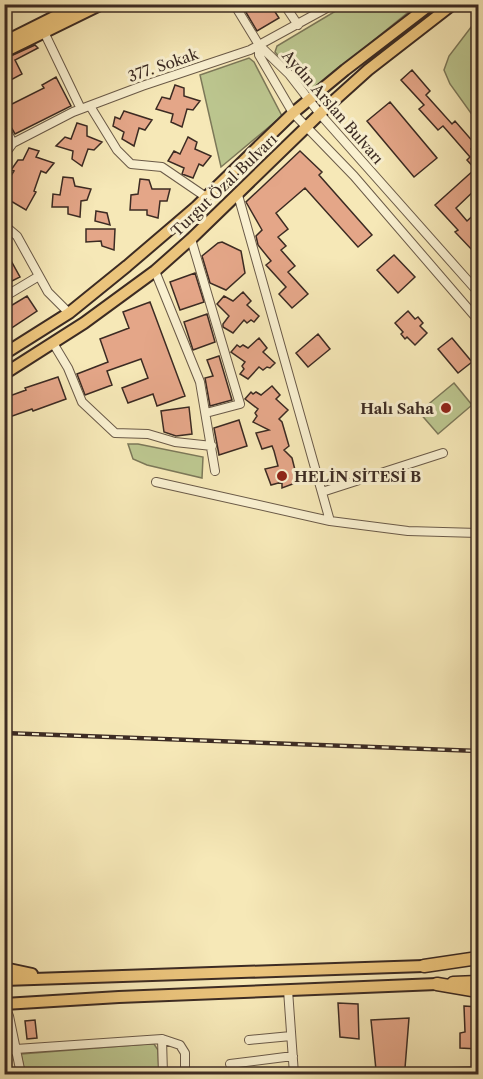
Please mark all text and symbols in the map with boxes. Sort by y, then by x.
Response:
street label: 377. Sokak [125,44,202,86]
street label: Aydın Arslan Bulvarı [278,45,388,168]
street label: Turgut Özal Bulvarı [167,129,281,240]
place label: Halı Saha [360,399,434,418]
marker: Halı Saha [439,401,453,415]
place label: HELİN SİTESİ B [294,467,421,486]
marker: HELİN SİTESİ B [275,469,289,483]

